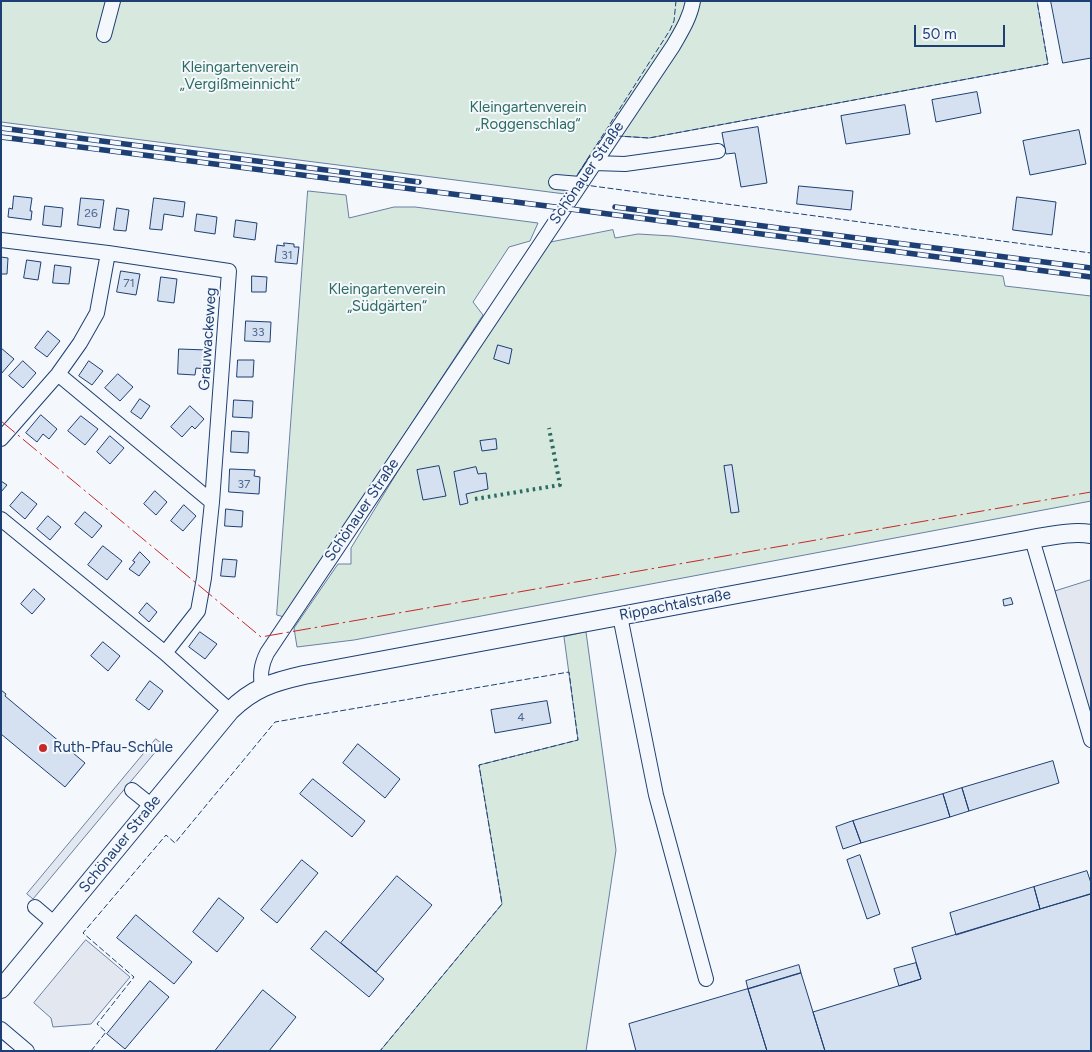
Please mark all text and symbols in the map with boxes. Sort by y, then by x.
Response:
scale bar [917,15,1008,47]
text: 50 m [922,25,957,43]
park label: Kleingartenverein „Vergißmeinnicht“ [180,59,300,94]
park label: Kleingartenverein „Roggenschlag“ [469,99,587,134]
street label: Schönauer Straße [546,118,628,228]
house number: 26 [84,206,98,220]
house number: 31 [281,248,293,262]
house number: 71 [123,276,135,290]
park label: Kleingartenverein „Südgärten“ [328,281,446,316]
street label: Grauwackeweg [195,287,221,391]
house number: 33 [251,325,265,339]
street label: Schönauer Straße [321,455,403,565]
house number: 37 [238,477,250,491]
street label: Rippachtalstraße [618,585,732,625]
house number: 4 [517,710,525,724]
place label: Ruth-Pfau-Schule [53,739,173,757]
marker: Ruth-Pfau-Schule [37,742,49,754]
street label: Schönauer Straße [75,792,165,896]

